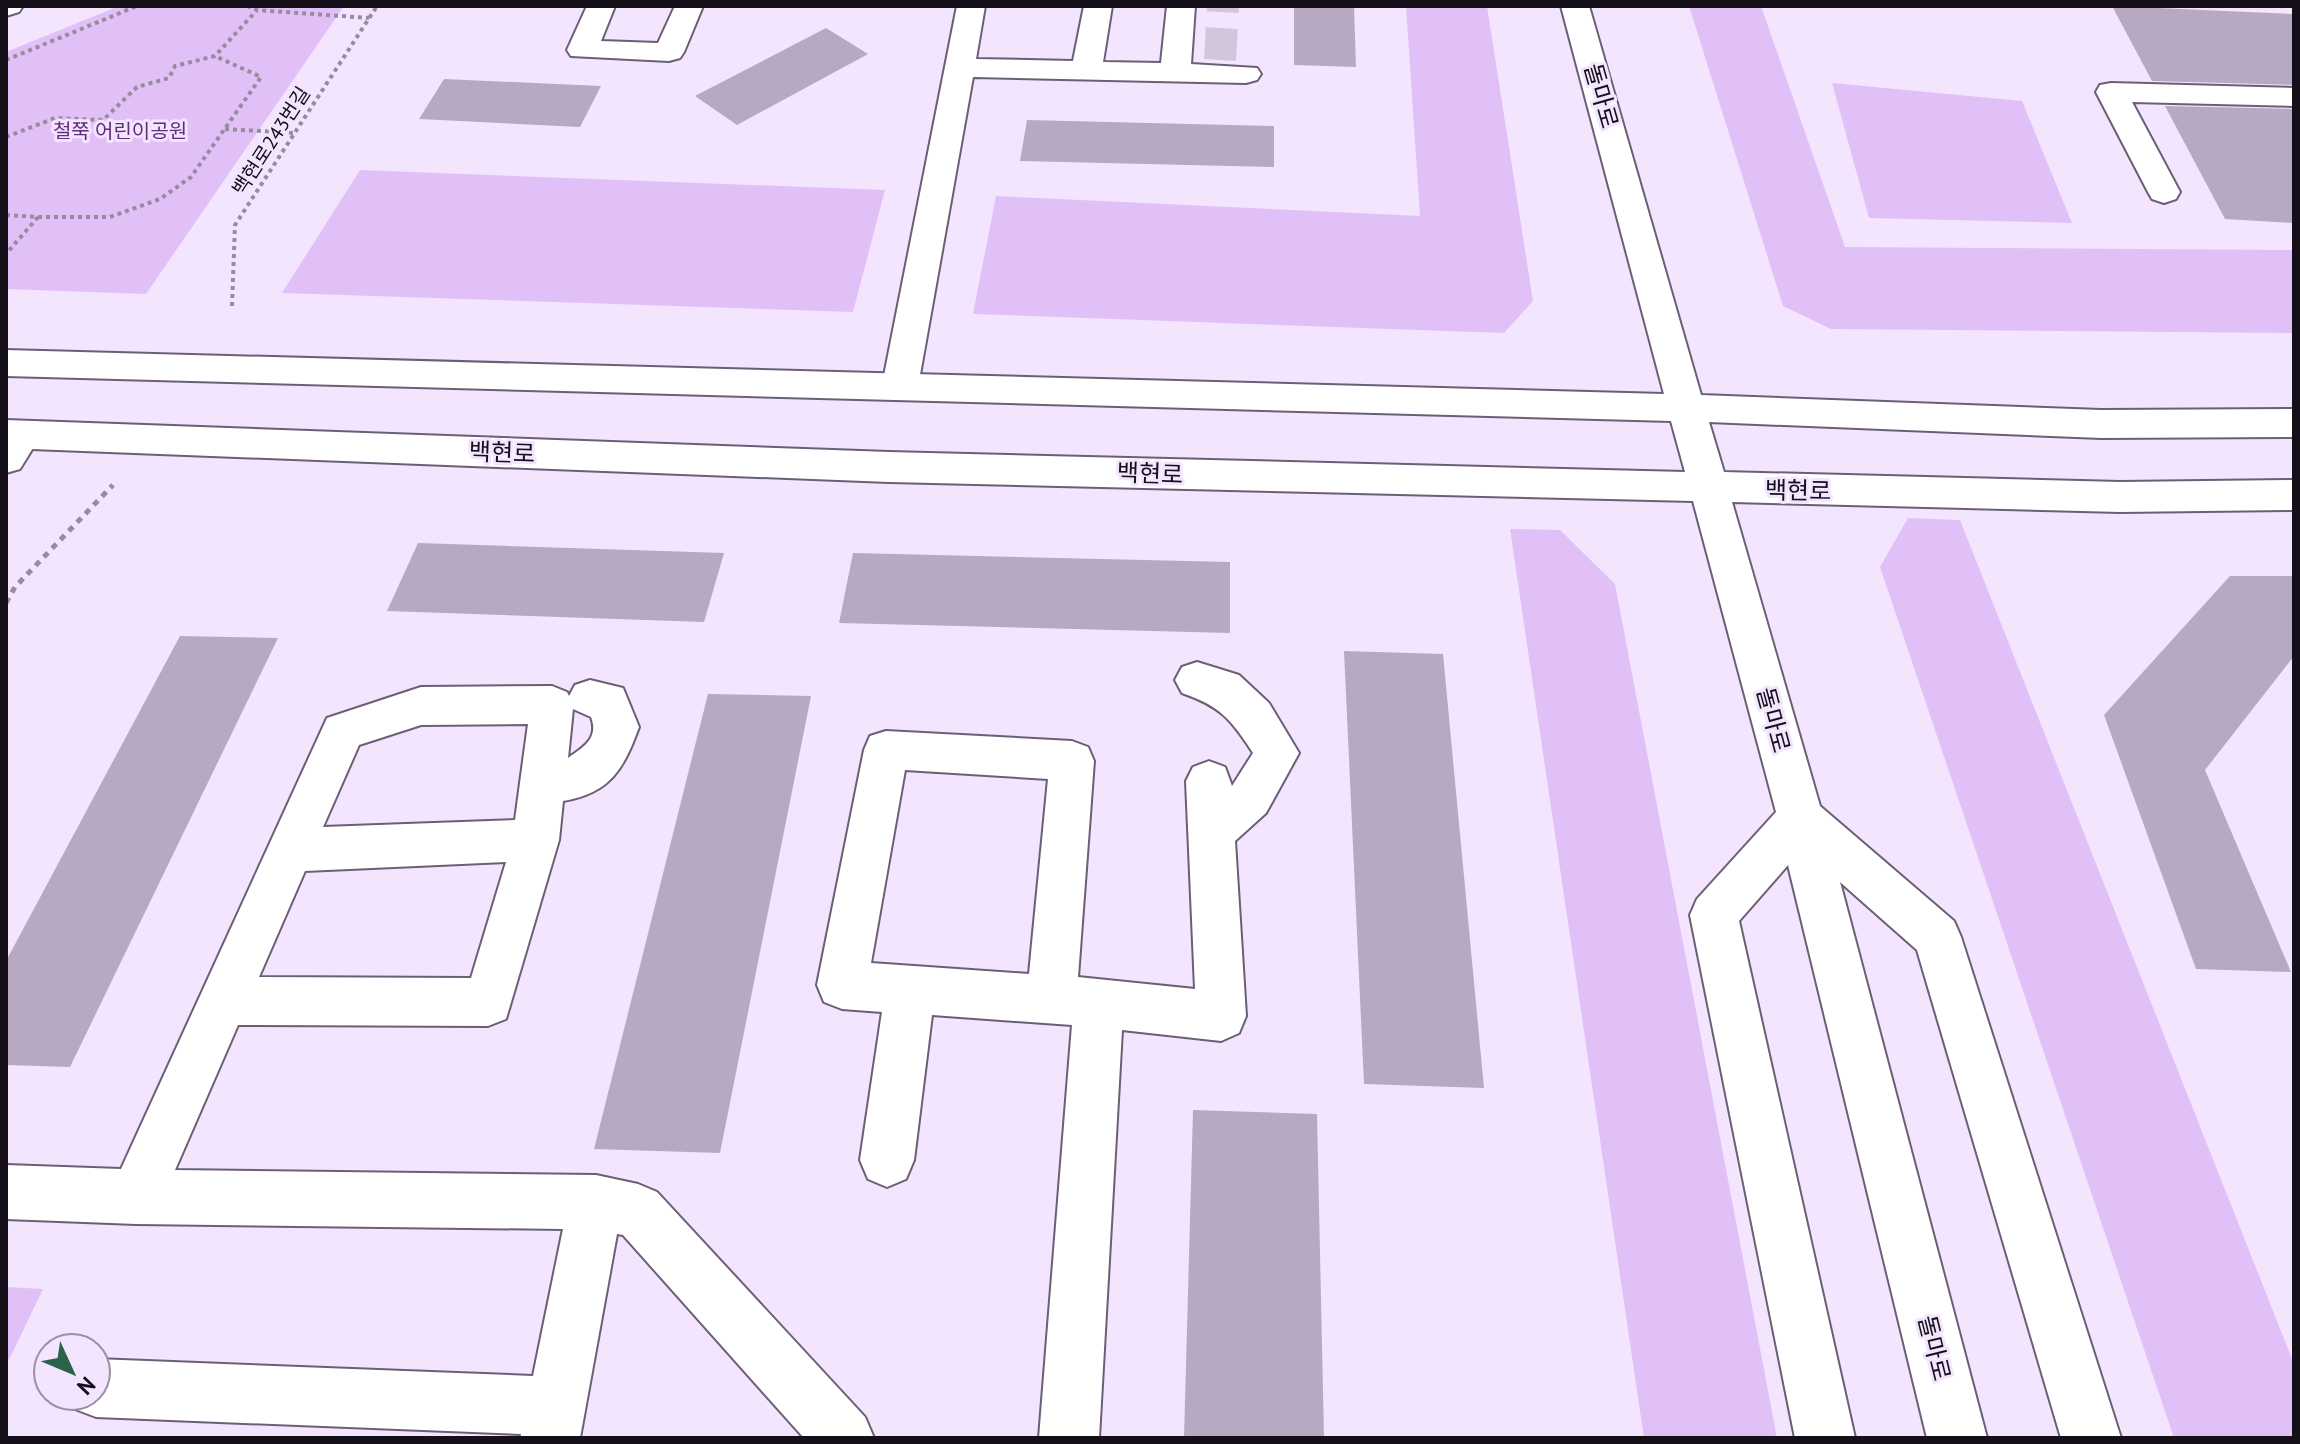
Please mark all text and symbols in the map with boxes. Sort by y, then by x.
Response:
street label: 돌마로 [1577,60,1626,132]
street label: 백현로243번길 [226,82,316,200]
park label: 철쭉 어린이공원 [53,118,187,144]
street label: 백현로 [468,436,536,469]
street label: 백현로 [1116,457,1184,490]
street label: 백현로 [1765,474,1831,507]
street label: 돌마로 [1750,684,1797,756]
street label: 돌마로 [1911,1312,1958,1384]
north arrow [32,1332,112,1412]
text: N [71,1371,101,1401]

